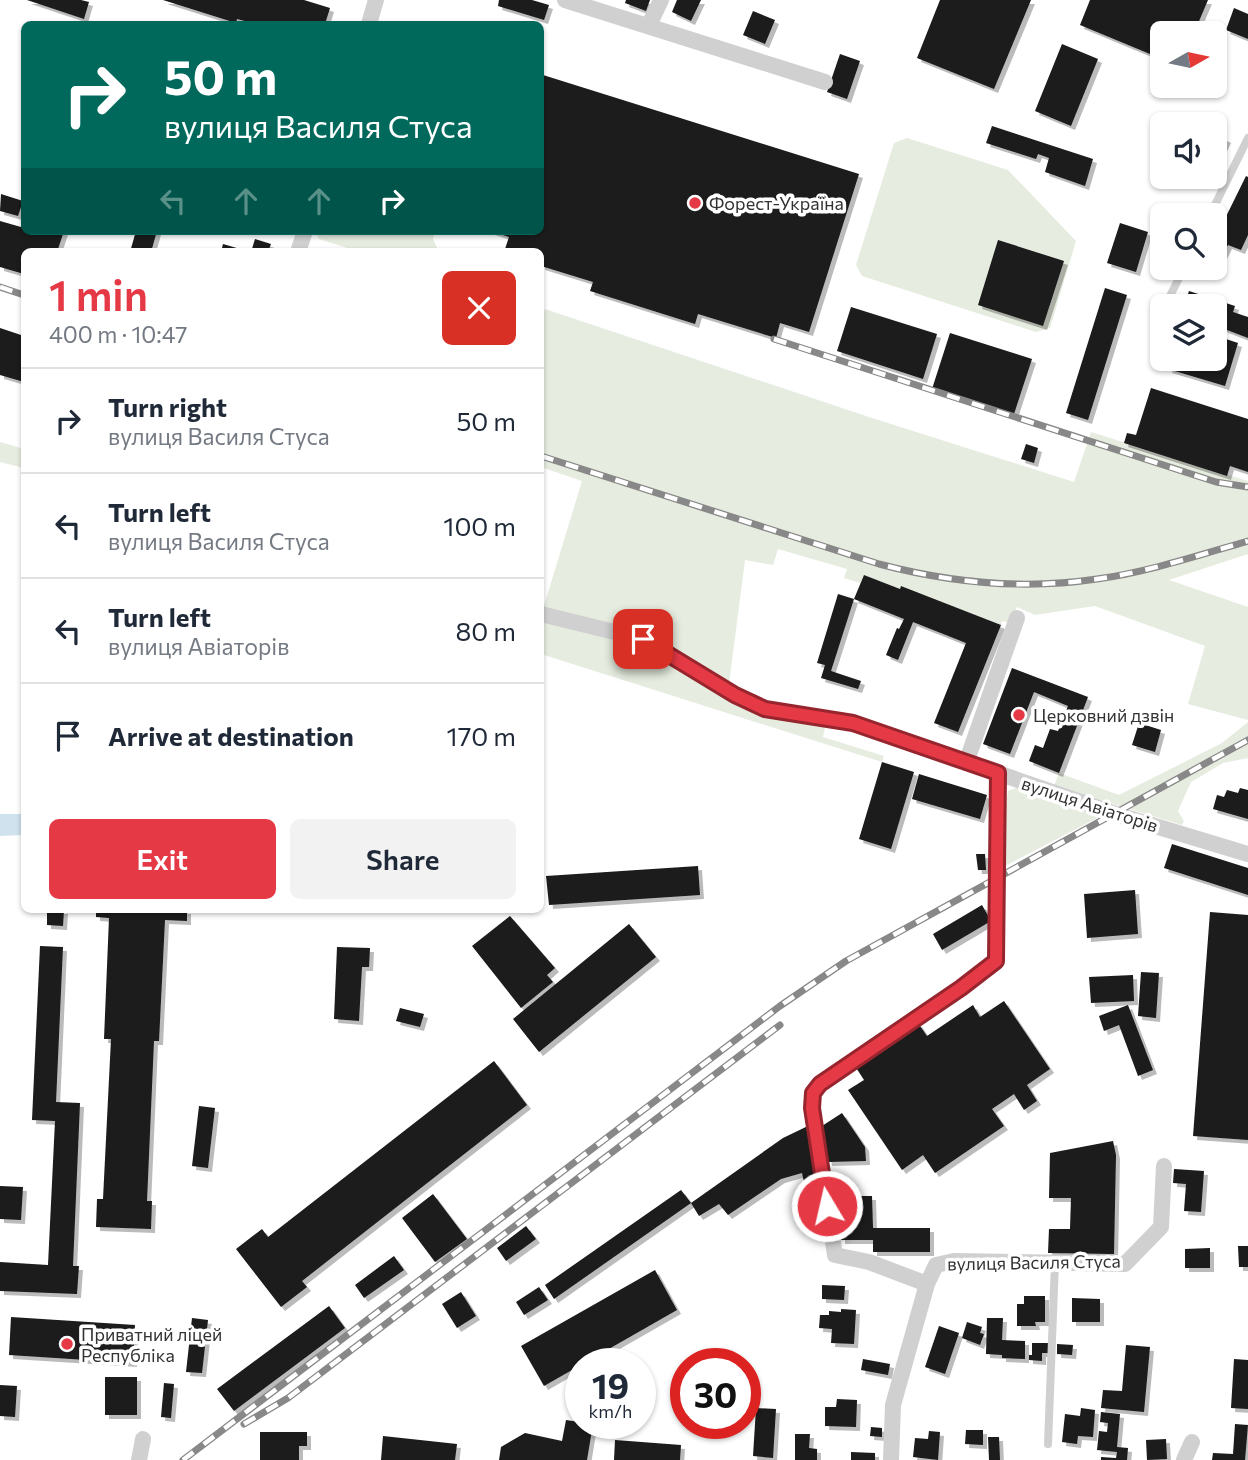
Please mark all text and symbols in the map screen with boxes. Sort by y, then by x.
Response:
north arrow [1150,21,1227,98]
map controls [1150,21,1227,371]
text: 50 m [164,45,277,105]
icon: right [49,49,140,140]
text: вулиця Василя Стуса [164,105,473,145]
button: sound [1150,112,1227,189]
icon: left [154,182,192,220]
icon: ahead [227,182,265,220]
icon: ahead [300,182,338,220]
icon: right [373,182,411,220]
place label: Форест-Україна [709,192,844,214]
marker: Форест-Україна [687,195,703,211]
button: search [1150,203,1227,280]
text: 1 min [49,268,148,320]
button: close [442,271,516,345]
button: layers [1150,294,1227,371]
text: 400 m · 10:47 [49,320,187,348]
text: Turn right [108,391,227,422]
icon: right [49,402,87,440]
text: 50 m [456,405,516,436]
text: вулиця Василя Стуса [108,422,330,450]
text: Turn left [108,496,211,527]
icon: left [49,507,87,545]
text: 100 m [443,510,516,541]
text: вулиця Василя Стуса [108,527,330,555]
text: Turn left [108,601,211,632]
pin [613,609,673,669]
icon: left [49,612,87,650]
text: 80 m [456,615,516,646]
icon: arrive [624,620,662,658]
text: вулиця Авіаторів [108,632,289,660]
place label: Церковний дзвін [1033,704,1174,726]
marker: Церковний дзвін [1011,707,1027,723]
icon: arrive [49,717,87,755]
text: Arrive at destination [108,720,354,751]
text: 170 m [447,720,516,751]
street label: вулиця Авіаторів [1019,772,1161,836]
button: Exit [49,819,276,899]
button: Share [290,819,516,899]
position arrow [790,1169,864,1243]
street label: вулиця Василя Стуса [947,1249,1121,1275]
place label: Приватний ліцей Республіка [81,1323,222,1366]
marker: Приватний ліцей Республіка [59,1336,75,1352]
speed limit sign: 30 [670,1348,761,1439]
text: 19 [592,1363,629,1406]
text: km/h [589,1400,632,1422]

